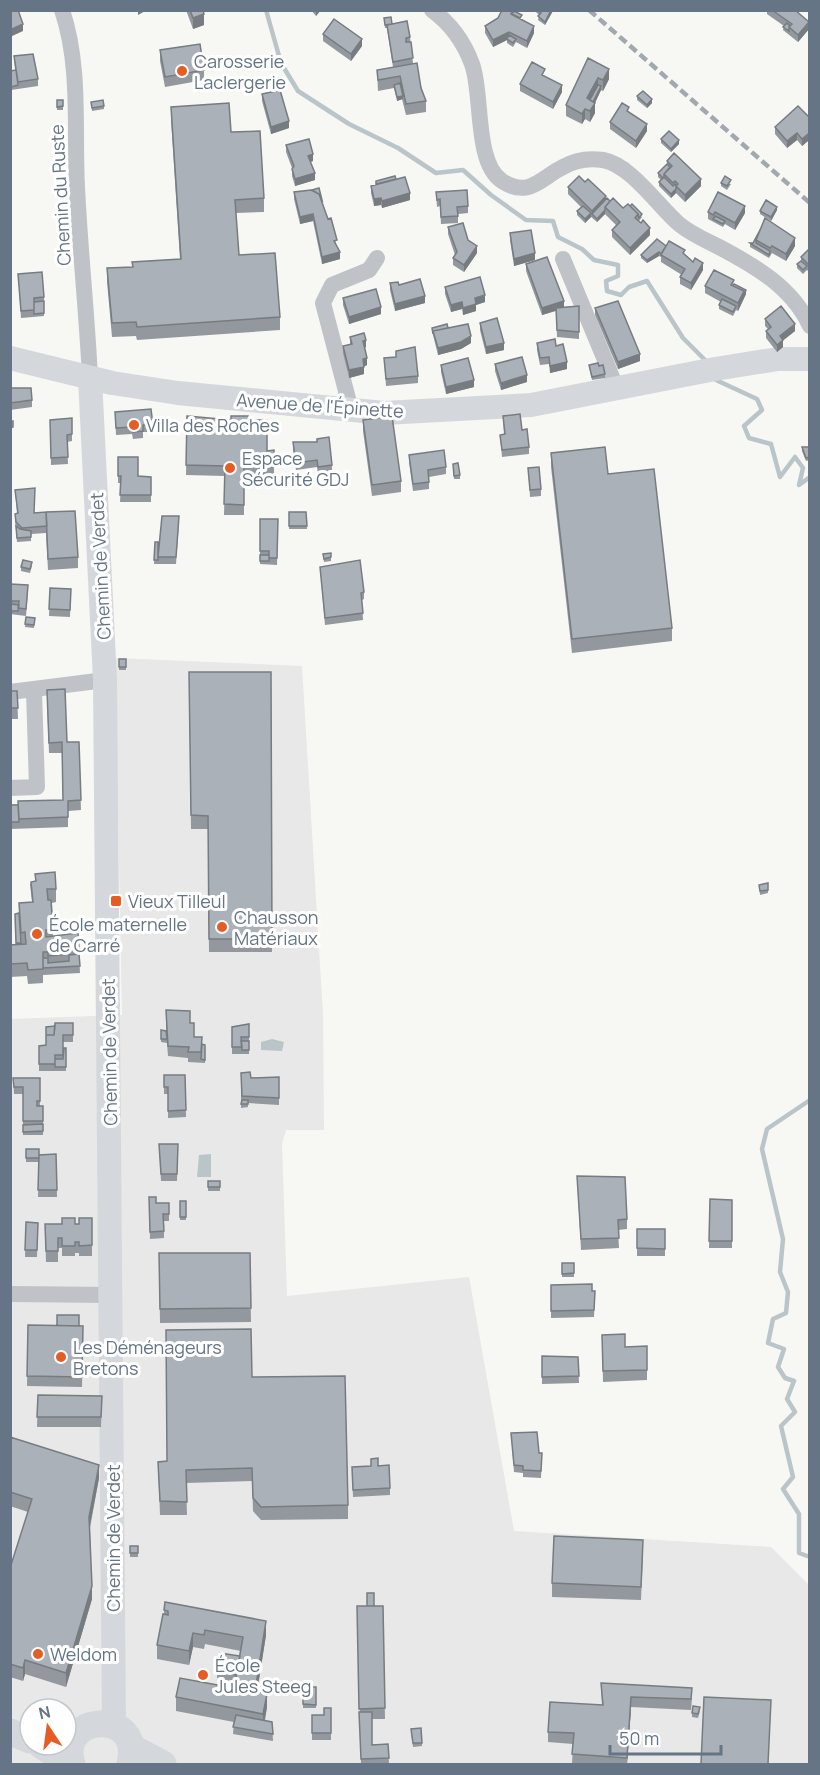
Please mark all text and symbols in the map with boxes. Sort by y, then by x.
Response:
place label: Carosserie Laclergerie [194,49,286,94]
marker: Carosserie Laclergerie [175,64,189,78]
street label: Chemin du Ruste [44,124,76,266]
street label: Avenue de l'Épinette [236,387,404,423]
place label: Villa des Roches [146,413,280,437]
marker: Villa des Roches [127,418,141,432]
place label: Espace Sécurité GDJ [242,446,349,491]
marker: Espace Sécurité GDJ [223,461,237,475]
street label: Chemin de Verdet [84,492,116,640]
place label: Vieux Tilleul [128,889,226,913]
marker: Vieux Tilleul [109,894,123,908]
place label: Chausson Matériaux [234,905,319,950]
place label: École maternelle de Carré [49,912,187,957]
marker: Chausson Matériaux [215,920,229,934]
marker: École maternelle de Carré [30,927,44,941]
street label: Chemin de Verdet [96,978,122,1126]
place label: Les Déménageurs Bretons [73,1335,222,1380]
marker: Les Déménageurs Bretons [54,1350,68,1364]
street label: Chemin de Verdet [101,1464,125,1612]
place label: Weldom [50,1642,117,1666]
marker: Weldom [31,1647,45,1661]
place label: École Jules Steeg [215,1653,311,1698]
marker: École Jules Steeg [196,1668,210,1682]
north arrow [18,1697,78,1757]
text: N [37,1700,53,1724]
scale bar [610,1718,721,1756]
text: 50 m [619,1726,659,1750]

